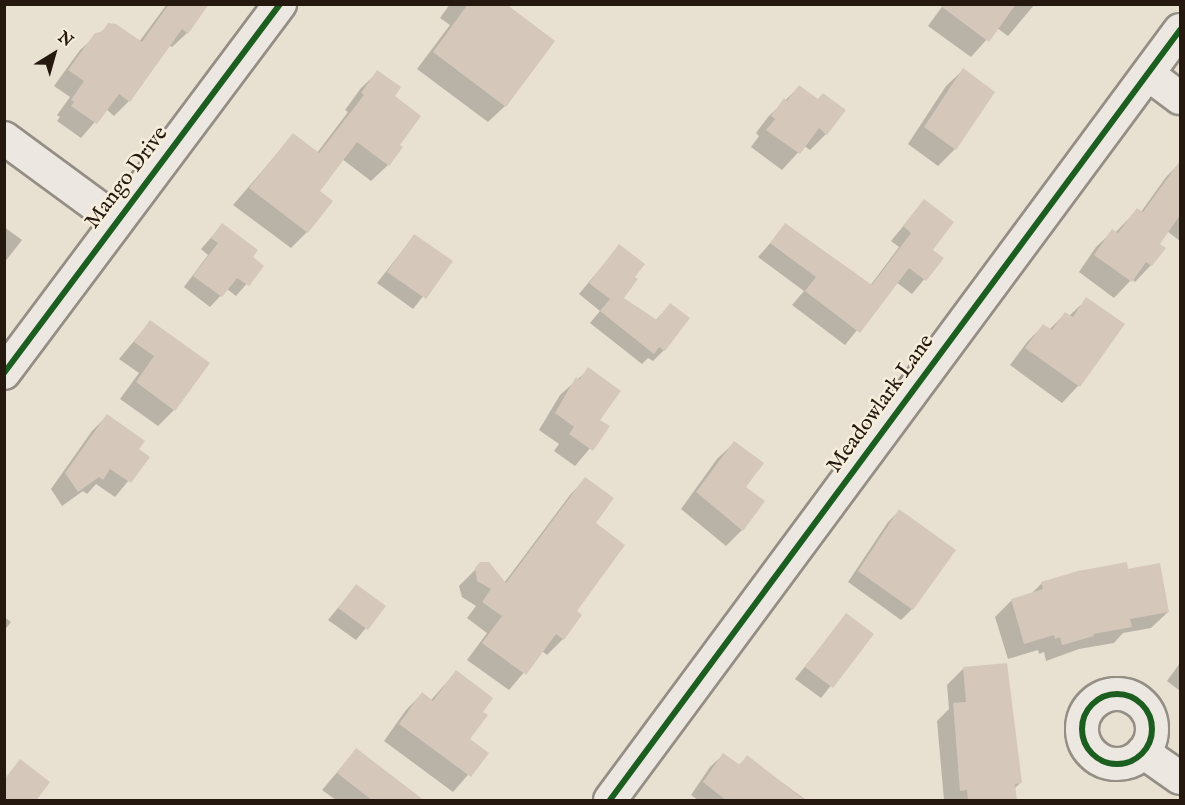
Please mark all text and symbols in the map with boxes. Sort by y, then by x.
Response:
north arrow [24,24,84,84]
text: N [53,27,76,52]
street label: Mango Drive [80,121,174,235]
street label: Meadowlark Lane [822,330,940,478]

